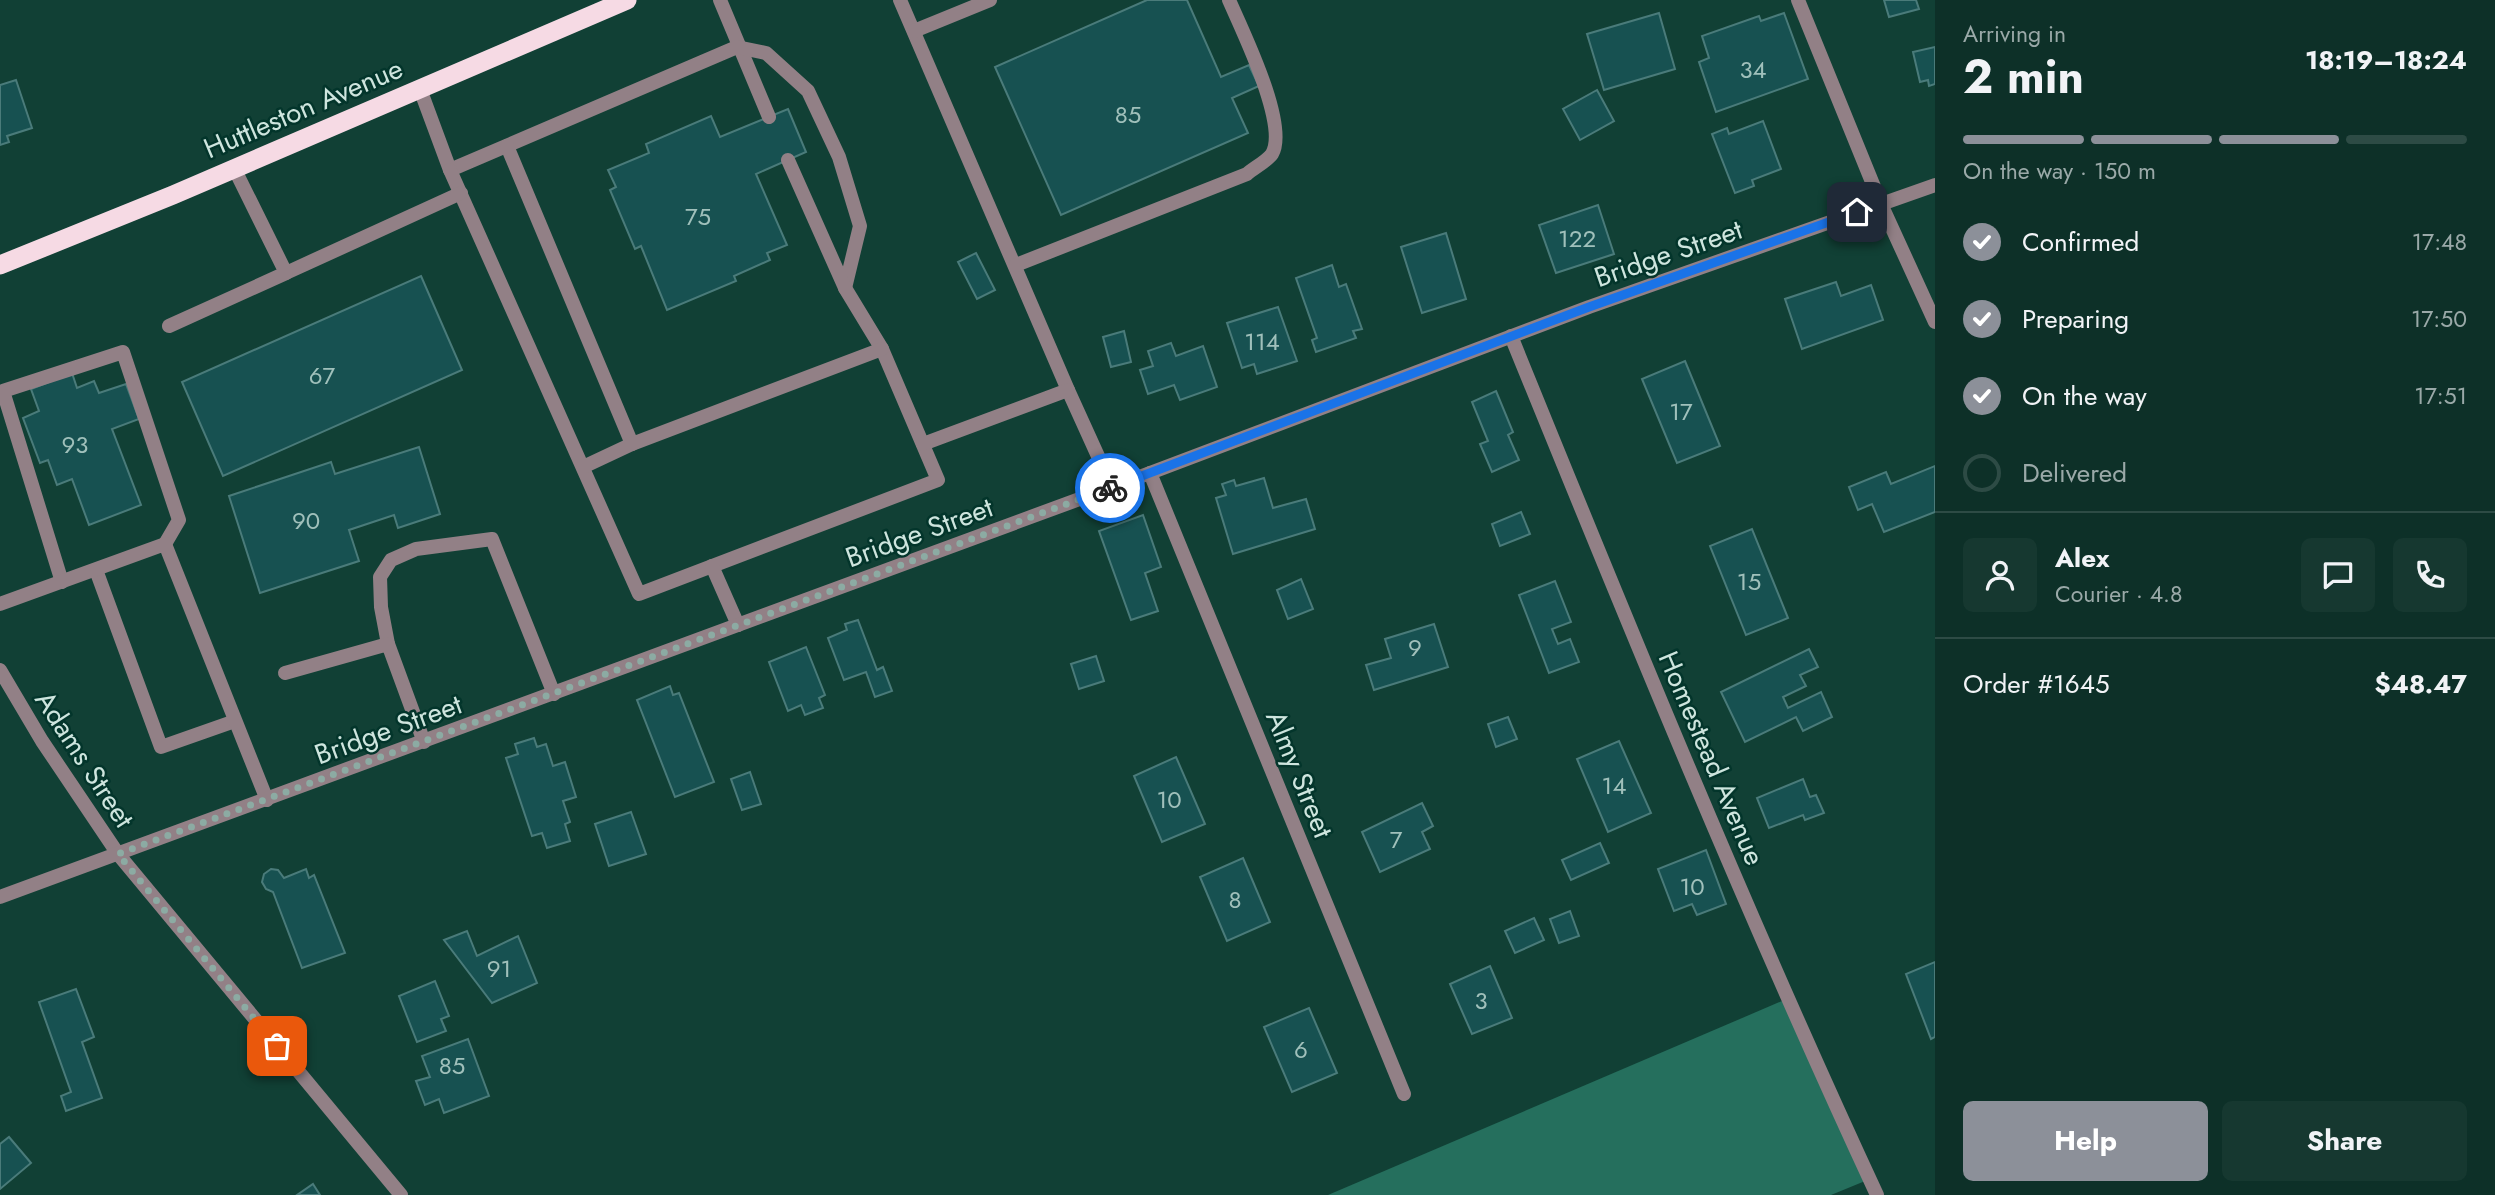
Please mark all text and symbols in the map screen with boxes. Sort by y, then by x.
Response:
text: Arriving in [1963,17,2066,51]
text: 18:19–18:24 [2305,41,2467,79]
text: 2 min [1963,44,2084,110]
street label: Huttleston Avenue [197,48,409,169]
house number: 34 [1739,52,1767,87]
house number: 85 [1115,97,1141,132]
text: On the way · 150 m [1963,154,2156,188]
pin [1827,182,1887,242]
icon: home [1838,193,1876,231]
house number: 75 [685,199,711,234]
street label: Bridge Street [1589,209,1748,298]
house number: 122 [1558,221,1596,256]
icon: check [1963,223,2001,261]
text: Confirmed [2022,223,2139,261]
text: 17:48 [2412,225,2467,259]
icon: check [1963,300,2001,338]
text: Preparing [2022,300,2129,338]
text: 17:50 [2411,302,2467,336]
house number: 114 [1244,324,1280,359]
house number: 67 [309,358,336,393]
icon: check [1963,377,2001,415]
text: On the way [2022,377,2147,415]
text: 17:51 [2414,379,2467,413]
house number: 17 [1669,394,1693,429]
house number: 93 [62,427,88,462]
courier [1075,453,1145,523]
text: Delivered [2022,454,2127,492]
icon: bike [1091,469,1129,507]
street label: Bridge Street [840,487,999,578]
house number: 90 [292,503,320,538]
button: person [1963,538,2037,612]
button: chat [2301,538,2375,612]
button: phone [2393,538,2467,612]
text: Alex [2055,539,2109,577]
house number: 15 [1737,564,1761,599]
text: Courier · 4.8 [2055,577,2183,611]
house number: 9 [1408,630,1422,665]
street label: Homestead Avenue [1648,645,1775,872]
text: Order #1645 [1963,665,2110,703]
text: $48.47 [2375,665,2467,703]
street label: Adams Street [25,683,144,836]
street label: Bridge Street [309,684,468,775]
street label: Almy Street [1255,704,1344,844]
house number: 14 [1602,768,1626,803]
house number: 10 [1156,782,1182,817]
house number: 7 [1390,822,1403,857]
house number: 10 [1679,869,1705,904]
house number: 8 [1228,882,1242,917]
house number: 91 [487,951,511,986]
house number: 3 [1474,983,1488,1018]
pin [247,1016,307,1076]
icon: bag [258,1027,296,1065]
house number: 6 [1294,1032,1308,1067]
house number: 85 [439,1048,465,1083]
button: Help [1963,1101,2208,1181]
button: Share [2222,1101,2467,1181]

